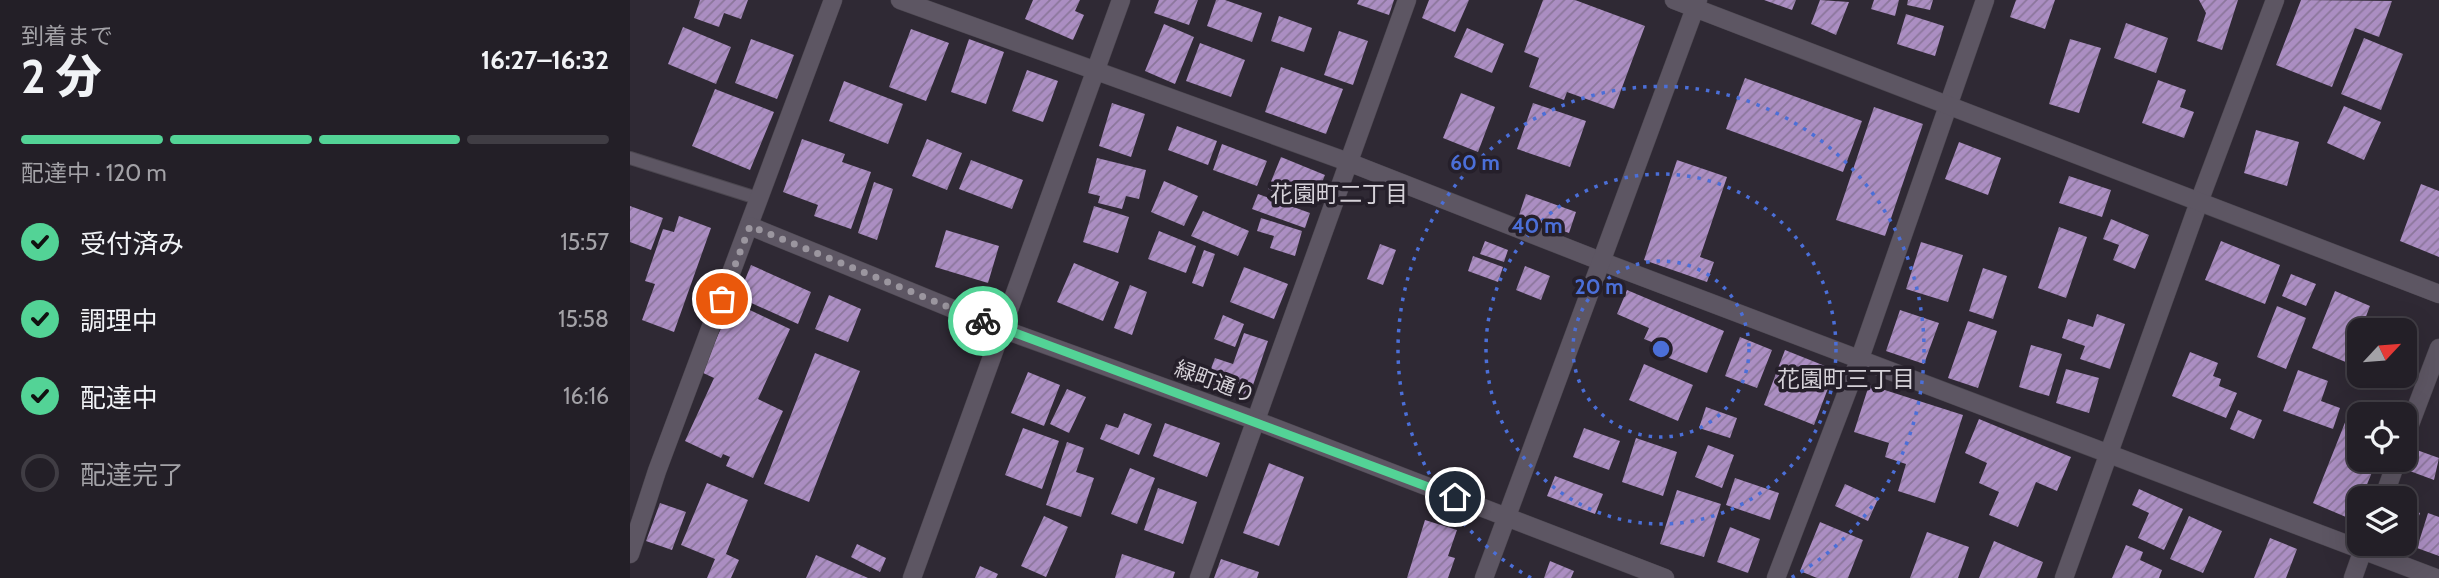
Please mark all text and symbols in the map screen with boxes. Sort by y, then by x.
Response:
text: 到着まで [21,22,113,50]
text: 16:27–16:32 [481,44,609,76]
text: 2 分 [21,49,102,105]
text: 60 m [1450,150,1500,175]
text: 配達中 · 120 m [21,159,167,187]
district label: 花園町二丁目 [1270,180,1408,208]
text: 40 m [1512,213,1562,238]
icon: check [21,223,59,261]
text: 受付済み [80,228,184,260]
text: 15:57 [560,228,609,256]
pin [692,269,752,329]
text: 20 m [1575,274,1623,299]
icon: bag [703,280,741,318]
courier [948,286,1018,356]
icon: check [21,300,59,338]
icon: bike [964,302,1002,340]
text: 調理中 [80,305,158,337]
text: 15:58 [558,305,609,333]
north arrow [2347,318,2417,388]
map controls [2347,318,2417,556]
centre of rings [1649,337,1673,361]
street label: 緑町通り [1171,355,1259,408]
district label: 花園町三丁目 [1777,365,1915,393]
icon: check [21,377,59,415]
text: 配達中 [80,382,158,414]
text: 16:16 [563,382,609,410]
button: locate [2347,402,2417,472]
text: 配達完了 [80,459,184,491]
pin [1425,467,1485,527]
icon: home [1436,478,1474,516]
button: layers [2347,486,2417,556]

